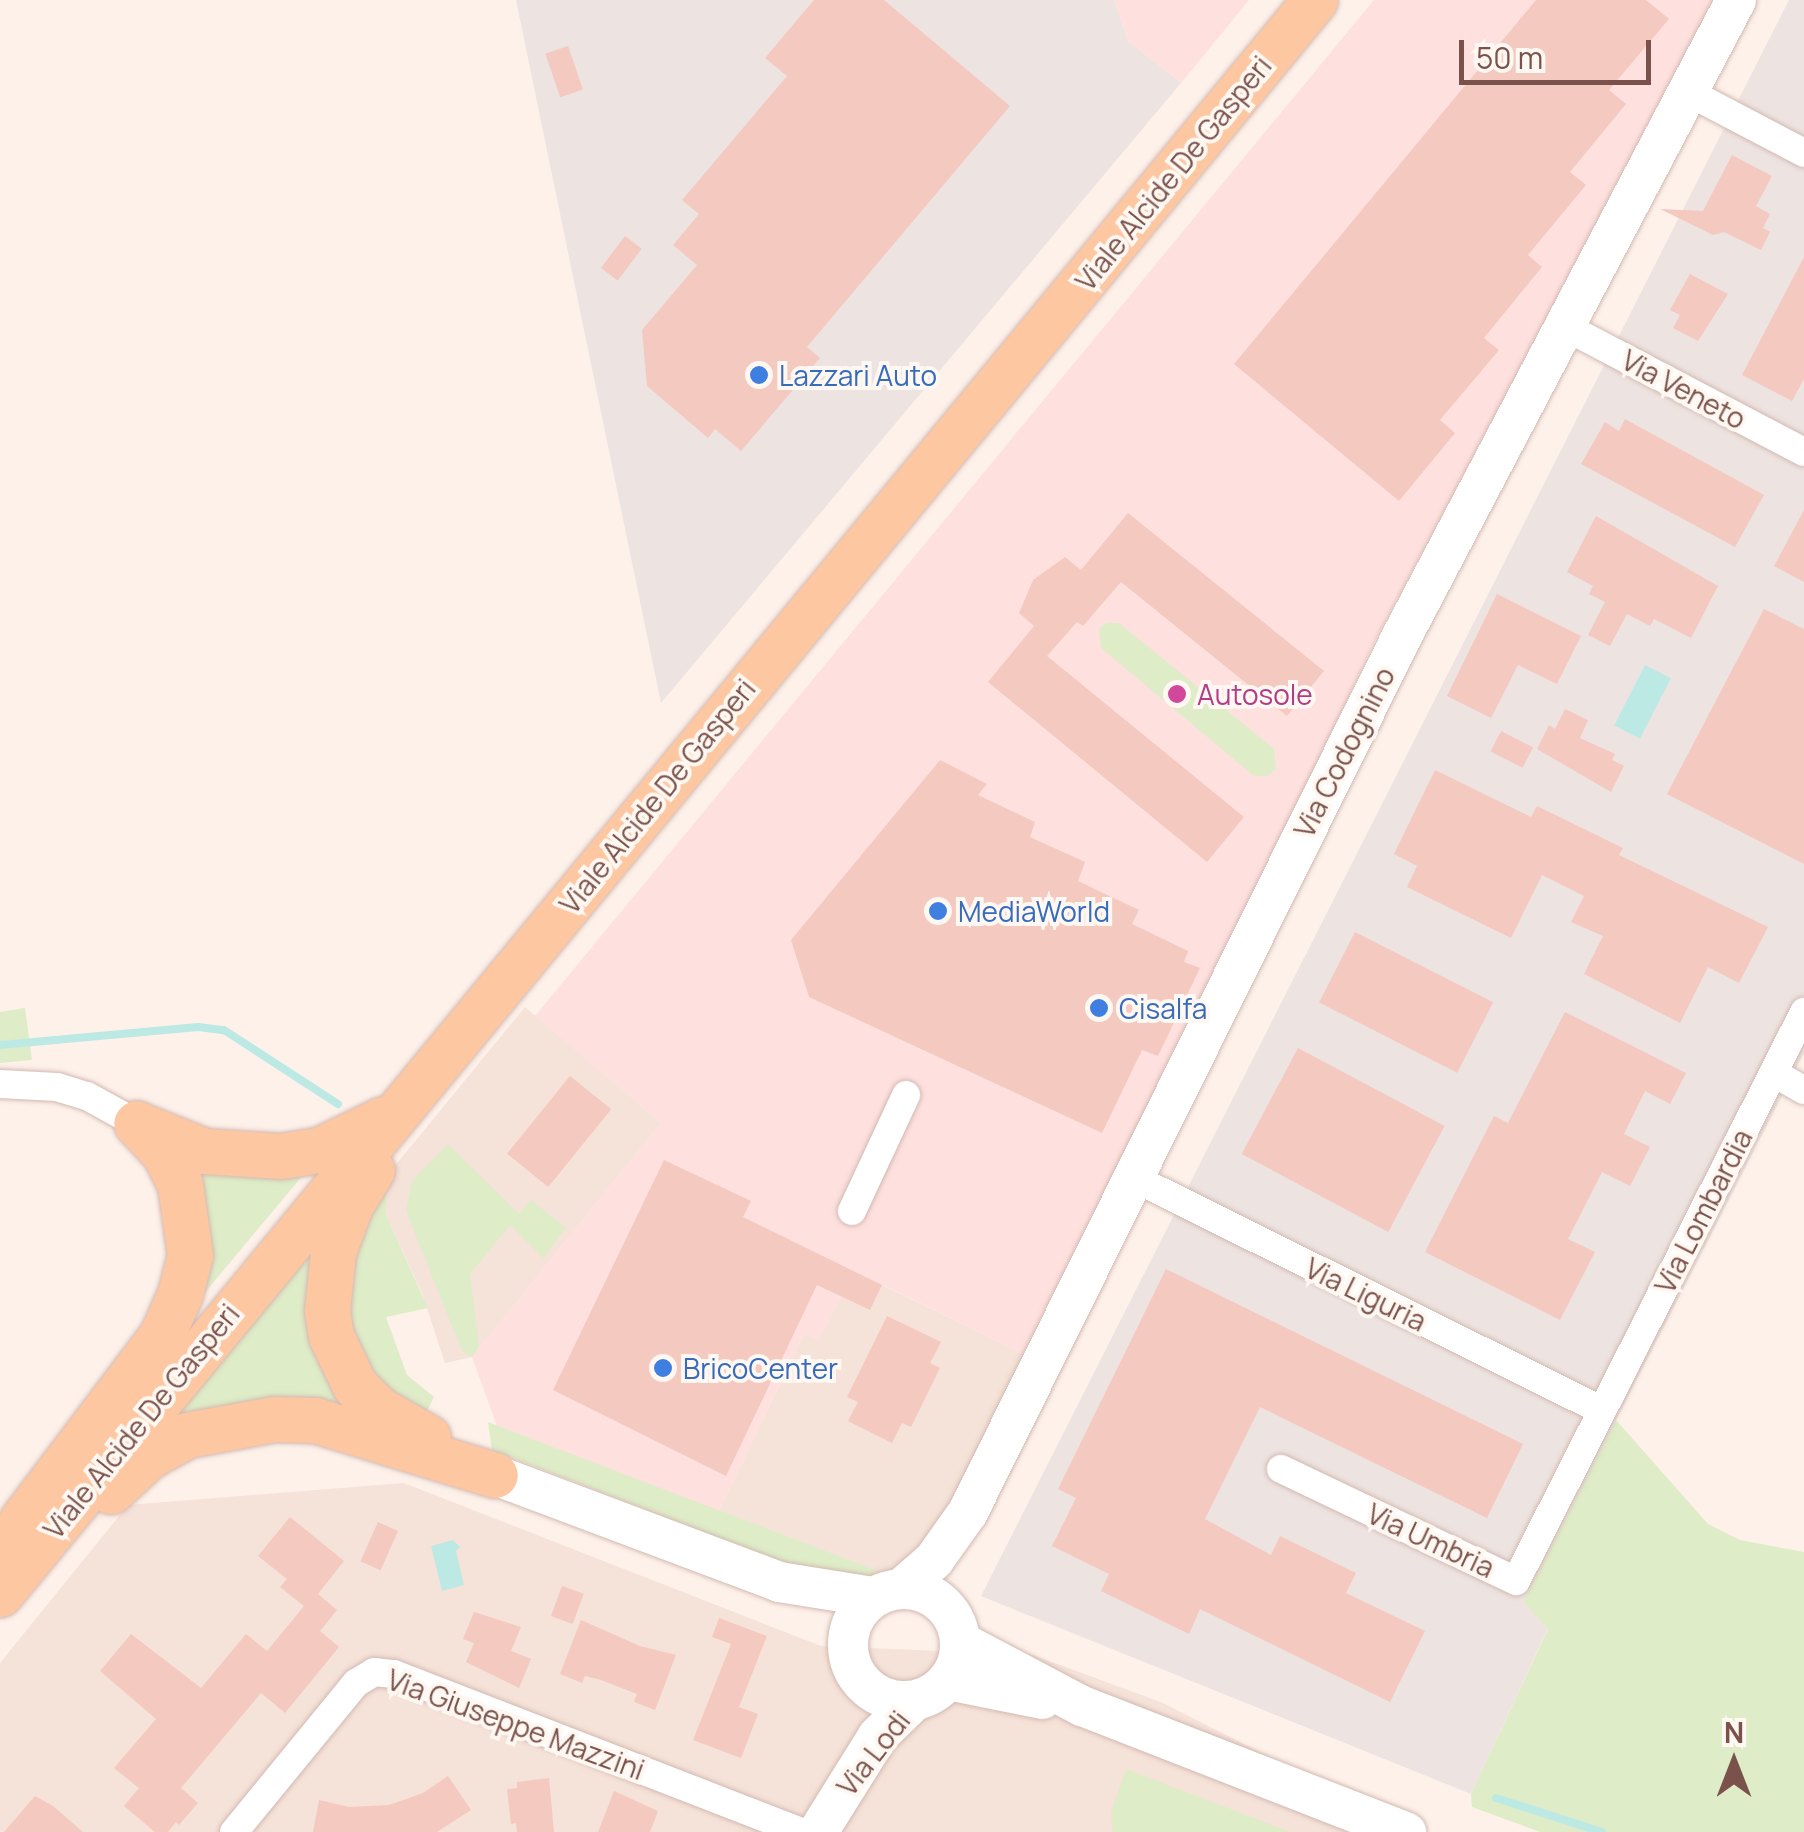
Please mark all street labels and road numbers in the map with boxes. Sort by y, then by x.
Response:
street label: Viale Alcide De Gasperi [1068,49,1278,297]
street label: Via Veneto [1616,342,1752,436]
street label: Via Codognino [1287,661,1401,843]
street label: Viale Alcide De Gasperi [552,672,762,920]
street label: Via Lombardia [1647,1124,1759,1298]
street label: Via Liguria [1300,1250,1432,1338]
street label: Viale Alcide De Gasperi [36,1297,246,1545]
street label: Via Umbria [1362,1496,1500,1584]
street label: Via Giuseppe Mazzini [383,1662,649,1786]
street label: Via Lodi [830,1704,916,1802]

